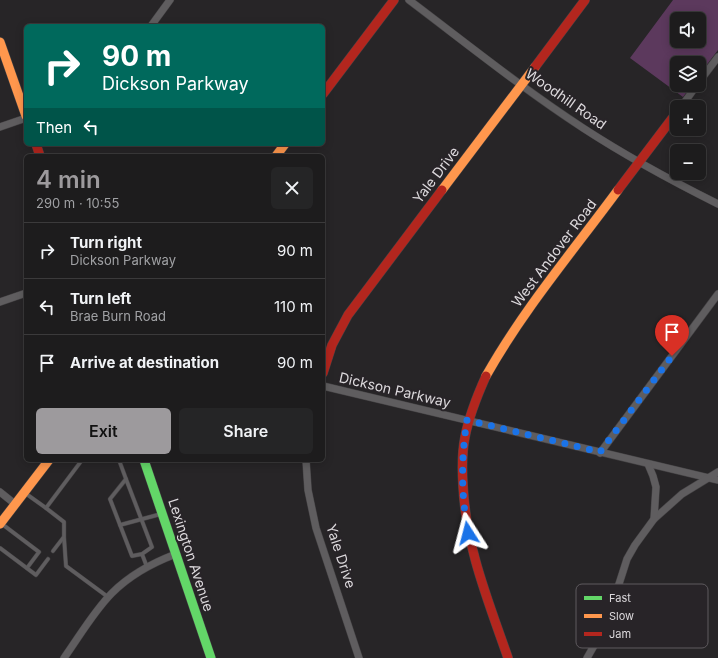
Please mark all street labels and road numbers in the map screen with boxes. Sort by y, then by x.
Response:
street label: Woodhill Road [523,64,610,133]
street label: Yale Drive [409,143,462,206]
street label: West Andover Road [508,195,600,310]
street label: Dickson Parkway [338,368,453,411]
street label: Lexington Avenue [165,496,218,614]
street label: Yale Drive [323,522,360,590]

